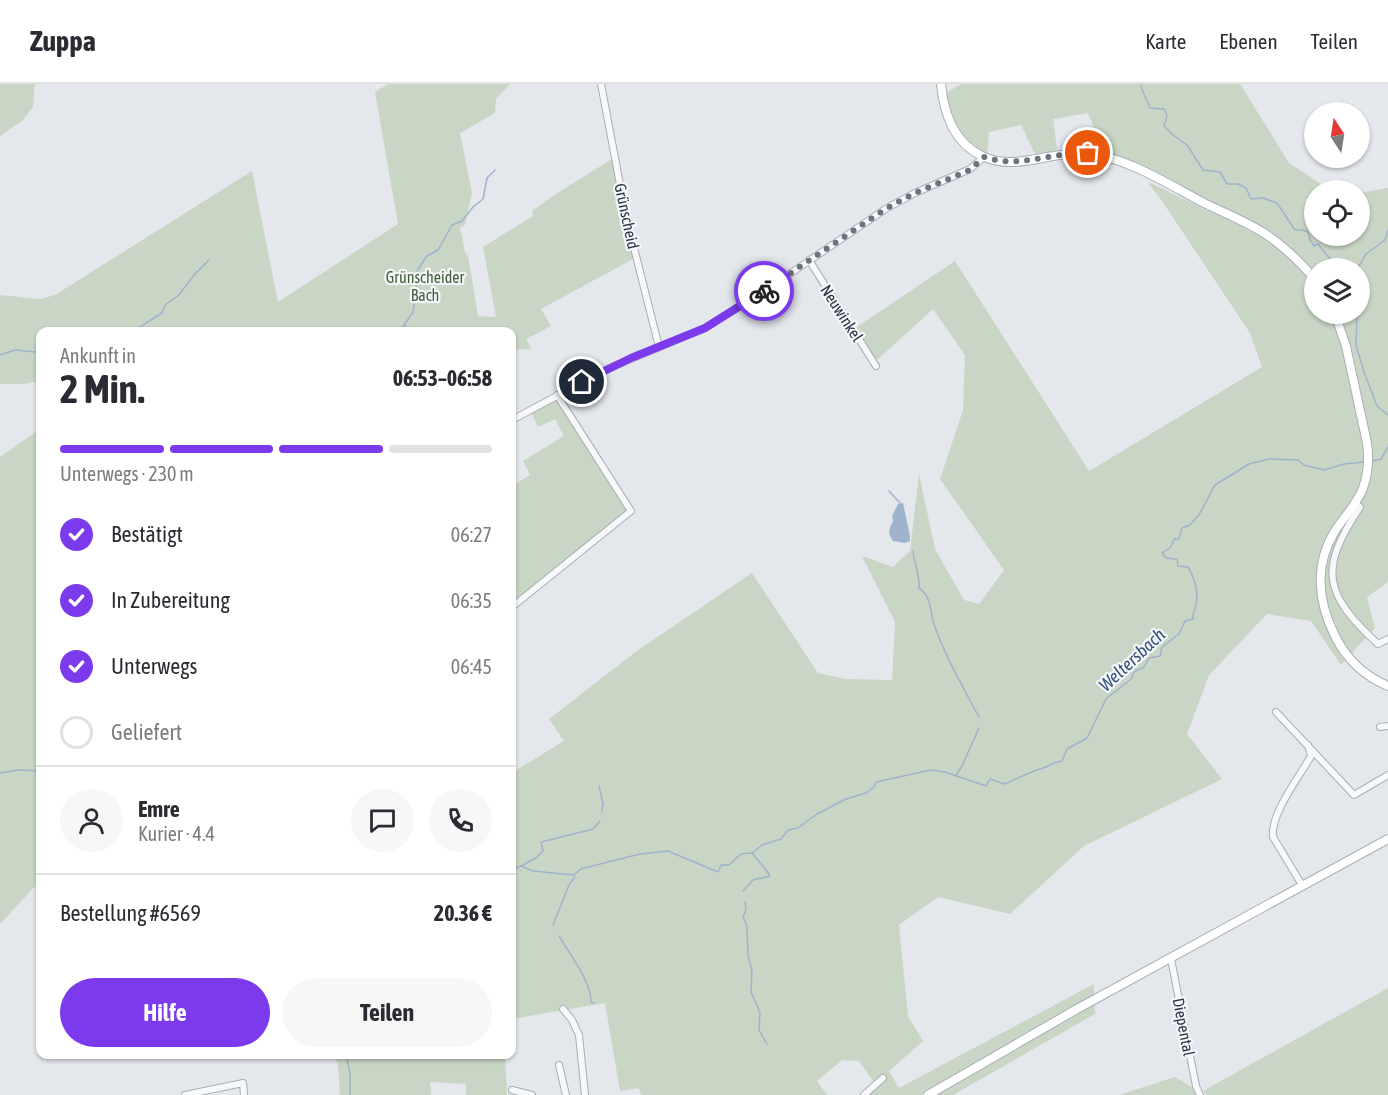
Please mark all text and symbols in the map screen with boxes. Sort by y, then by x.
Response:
text: Zuppa [30,25,96,57]
text: Karte [1145,29,1186,53]
text: Ebenen [1219,29,1278,53]
text: Teilen [1311,29,1358,53]
north arrow [1304,102,1370,168]
map controls [1304,102,1370,324]
pin [1062,127,1113,178]
icon: bag [1071,136,1104,169]
button: locate [1304,180,1370,246]
street label: Grünscheid [611,182,643,250]
button: layers [1304,258,1370,324]
courier [734,261,794,321]
park label: Grünscheider Bach [386,268,465,304]
icon: bike [748,275,781,308]
street label: Neuwinkel [817,281,867,345]
text: Ankunft in [60,344,136,367]
pin [556,356,607,407]
text: 06:53–06:58 [393,365,492,391]
icon: home [565,365,598,398]
text: 2 Min. [60,367,145,411]
text: Unterwegs · 230 m [60,462,194,485]
icon: check [60,518,93,551]
text: Bestätigt [111,521,183,547]
text: 06:27 [451,523,492,546]
icon: check [60,584,93,617]
text: In Zubereitung [111,587,230,613]
text: 06:35 [451,589,492,612]
water label: Weltersbach [1094,624,1169,695]
icon: check [60,650,93,683]
text: Unterwegs [111,653,197,679]
text: 06:45 [451,655,492,678]
text: Geliefert [111,719,182,745]
button: person [60,789,123,852]
button: chat [351,789,414,852]
button: phone [429,789,492,852]
text: Emre [138,796,180,822]
text: Kurier · 4.4 [138,822,215,845]
text: Bestellung #6569 [60,900,201,926]
text: 20.36 € [434,900,492,926]
button: Hilfe [60,978,270,1047]
button: Teilen [282,978,492,1047]
street label: Diepental [1169,996,1199,1059]

